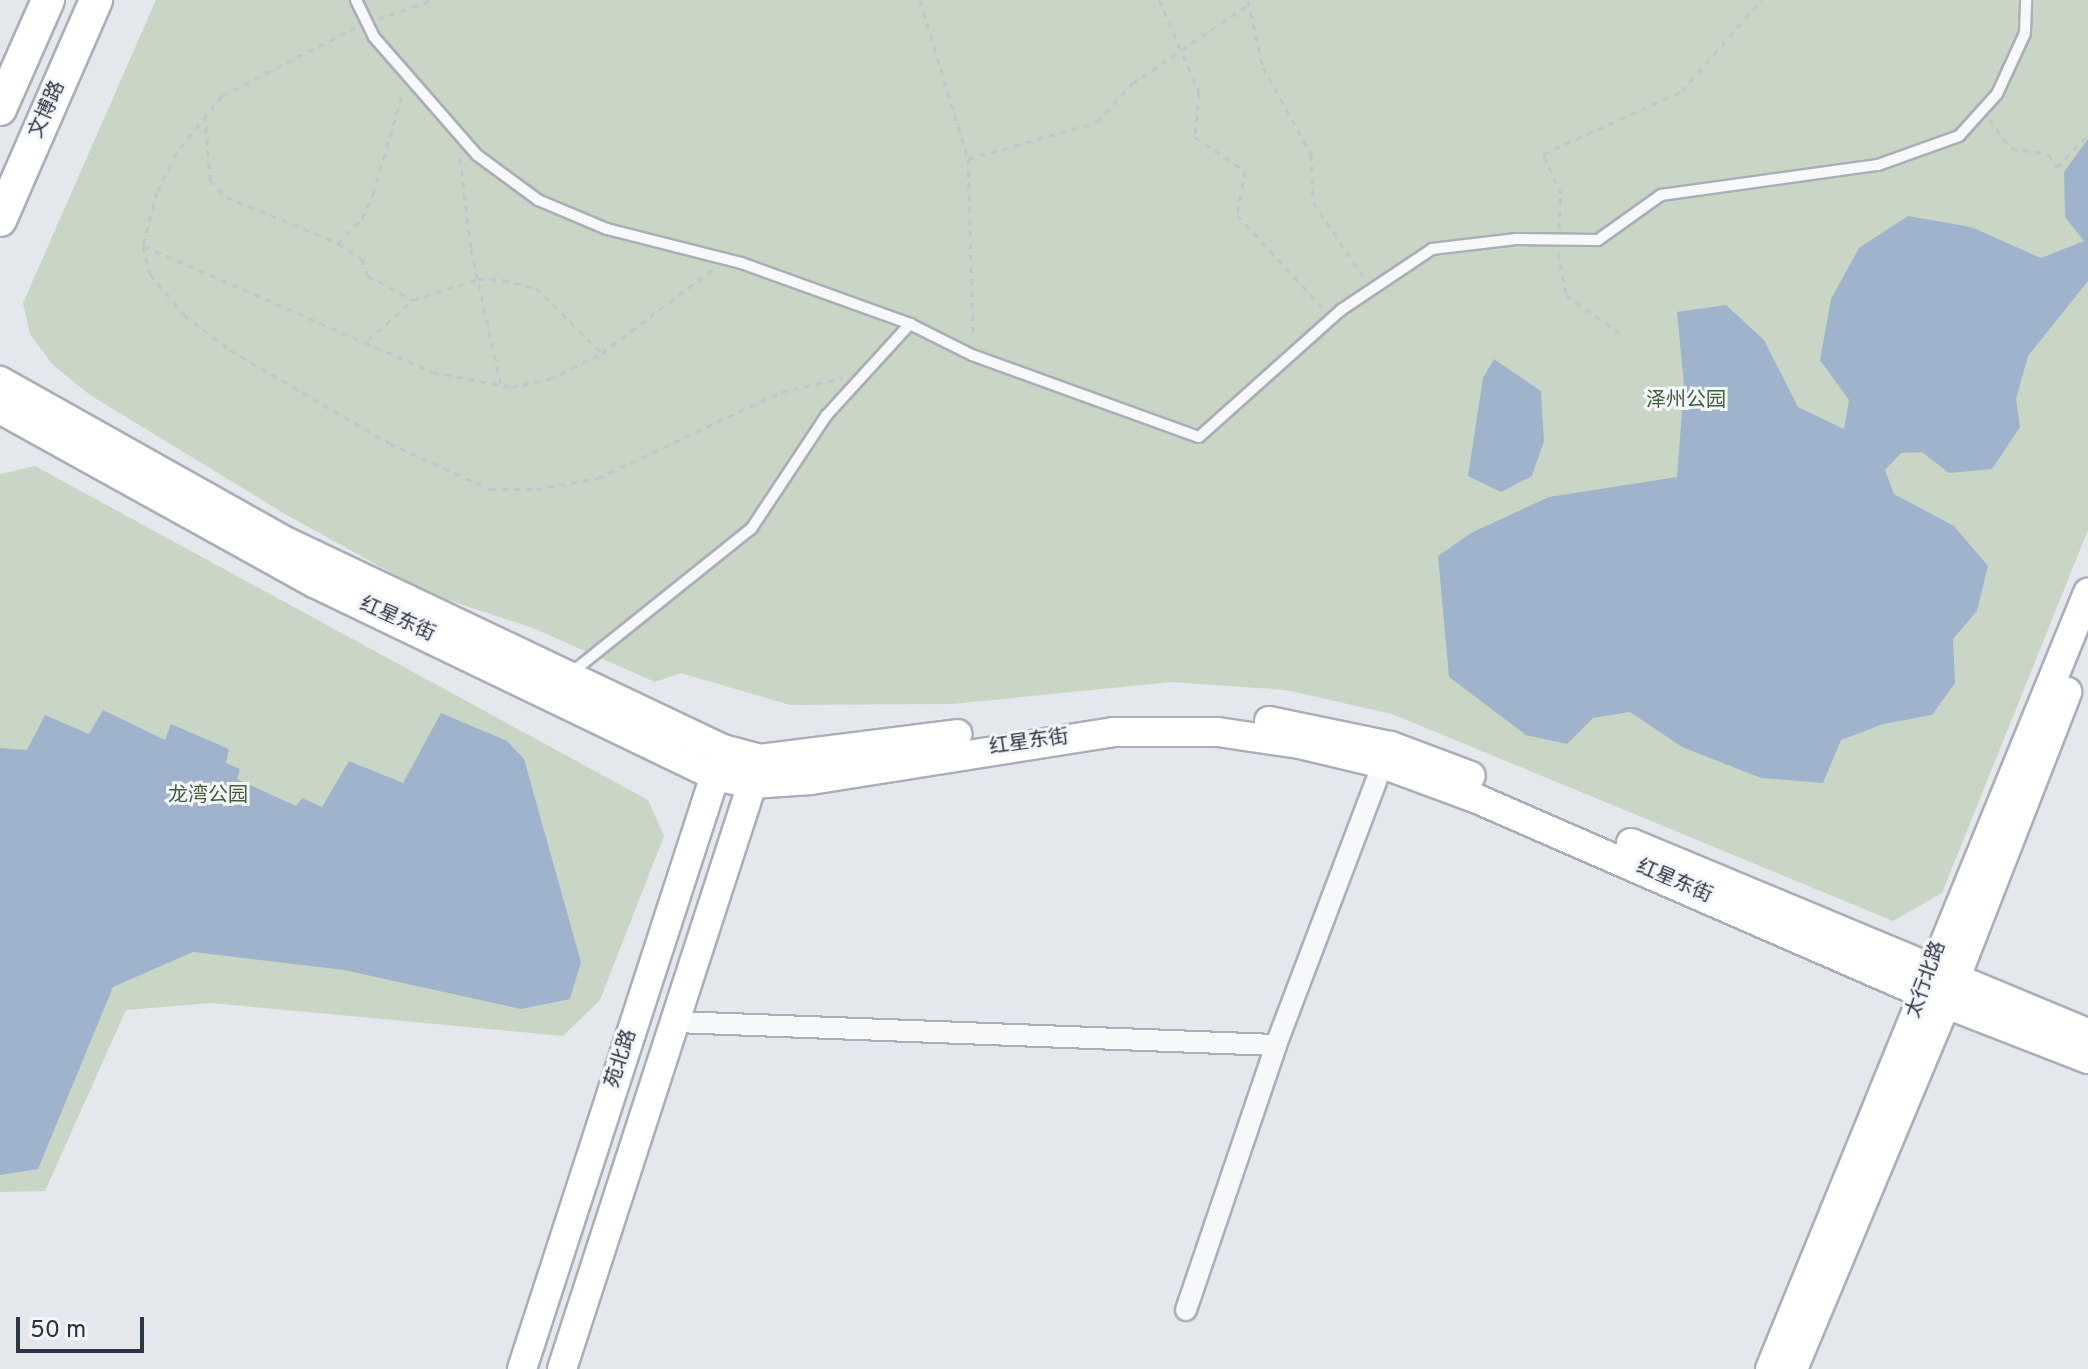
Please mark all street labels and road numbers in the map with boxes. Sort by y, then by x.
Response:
street label: 文博路 [25,78,71,142]
street label: 红星东街 [356,593,438,647]
street label: 红星东街 [988,726,1070,760]
street label: 红星东街 [1632,855,1716,909]
street label: 太行北路 [1902,938,1952,1022]
street label: 苑北路 [601,1027,643,1091]

